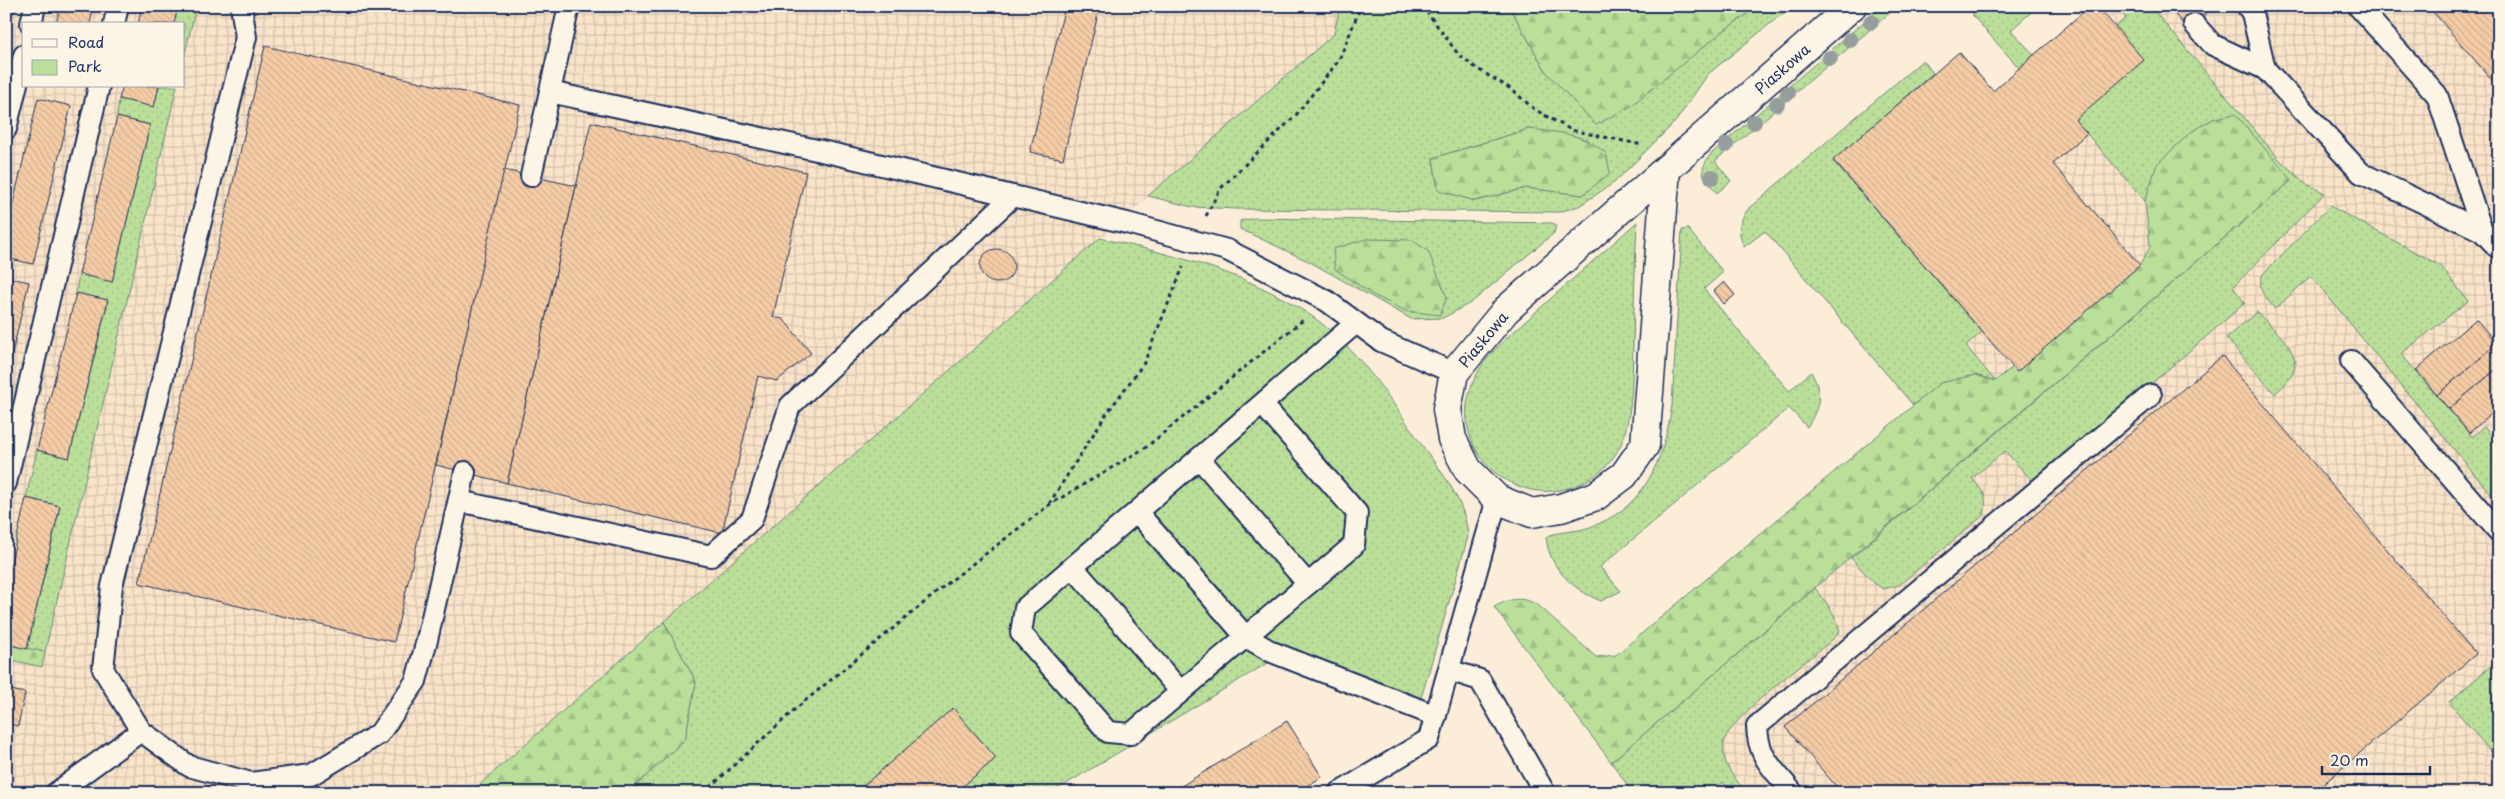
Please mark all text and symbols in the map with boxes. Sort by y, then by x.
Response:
legend [22,22,185,88]
text: Road [68,30,104,53]
street label: Piaskowa [1749,37,1815,99]
text: Park [68,54,102,77]
street label: Piaskowa [1452,305,1513,372]
scale bar [2322,744,2430,776]
text: 20 m [2330,748,2369,771]

